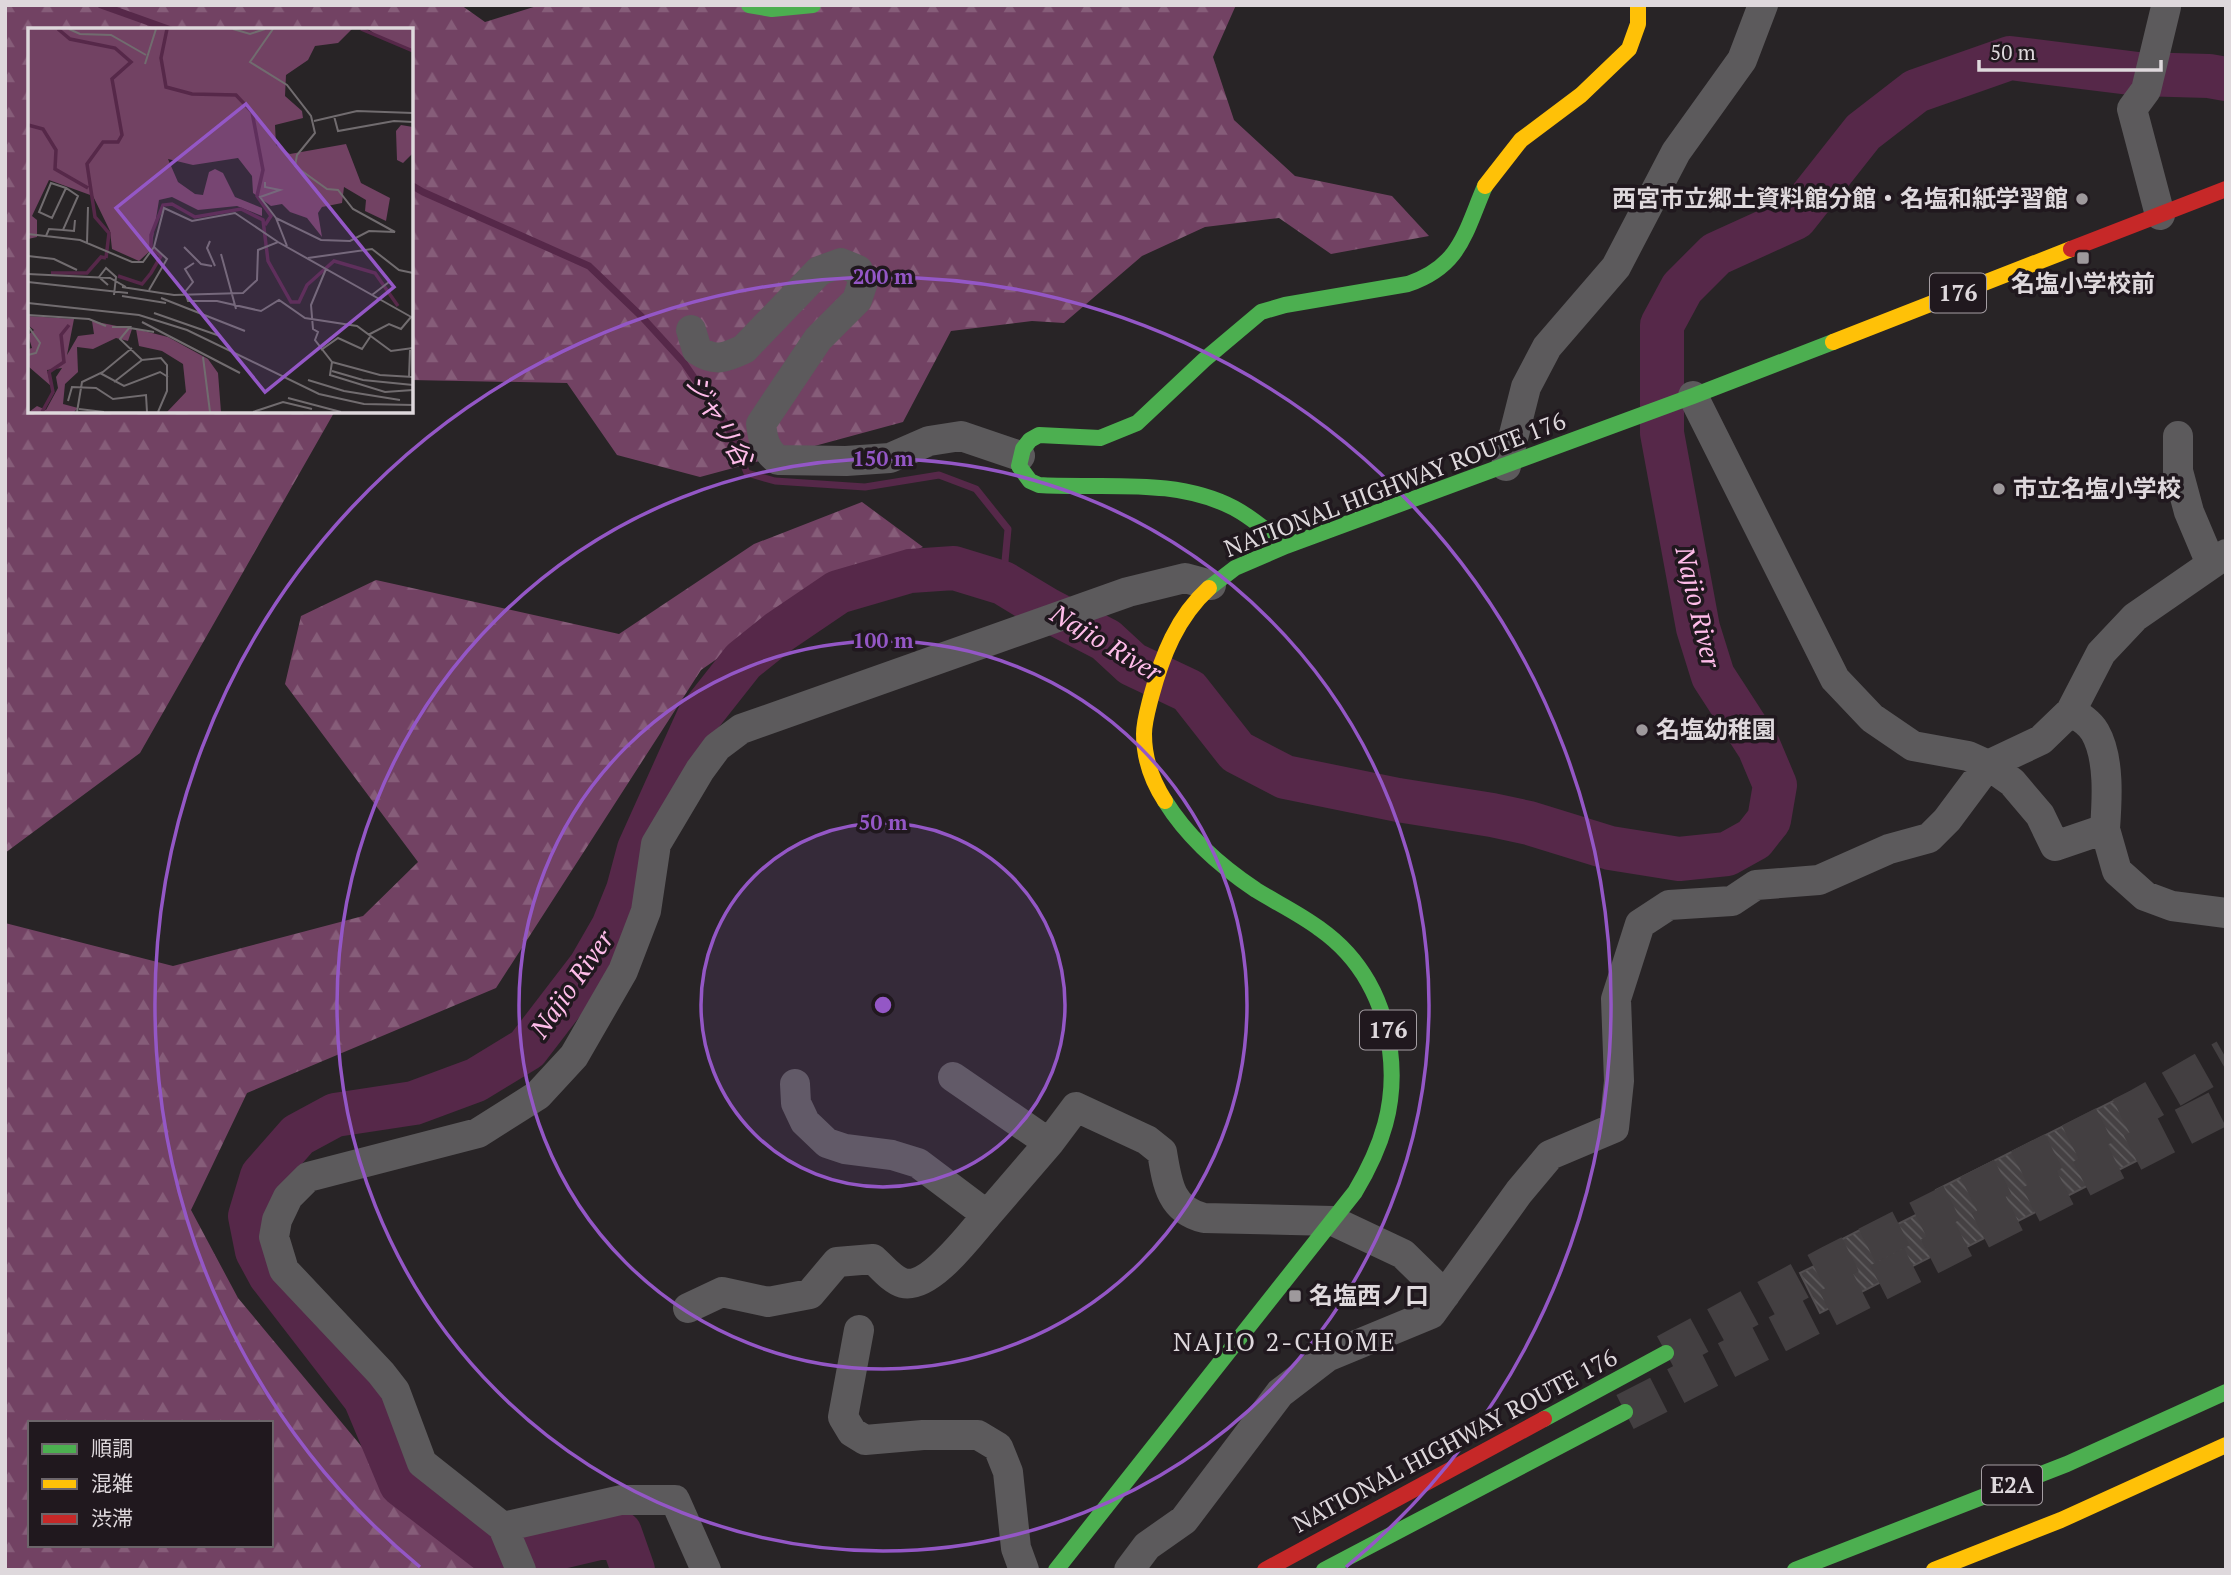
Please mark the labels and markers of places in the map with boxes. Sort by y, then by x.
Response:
place label: 西宮市立郷土資料館分館・名塩和紙学習館 [1612,182,2068,214]
marker: 西宮市立郷土資料館分館・名塩和紙学習館 [2074,191,2090,207]
marker: 名塩小学校前 [2075,250,2091,266]
place label: 名塩小学校前 [2011,267,2155,299]
place label: 市立名塩小学校 [2013,472,2181,504]
marker: 市立名塩小学校 [1991,481,2007,497]
place label: 名塩幼稚園 [1656,713,1776,745]
marker: 名塩幼稚園 [1634,722,1650,738]
centre of rings [871,993,895,1017]
place label: 名塩西ノ口 [1309,1279,1429,1311]
marker: 名塩西ノ口 [1287,1288,1303,1304]

